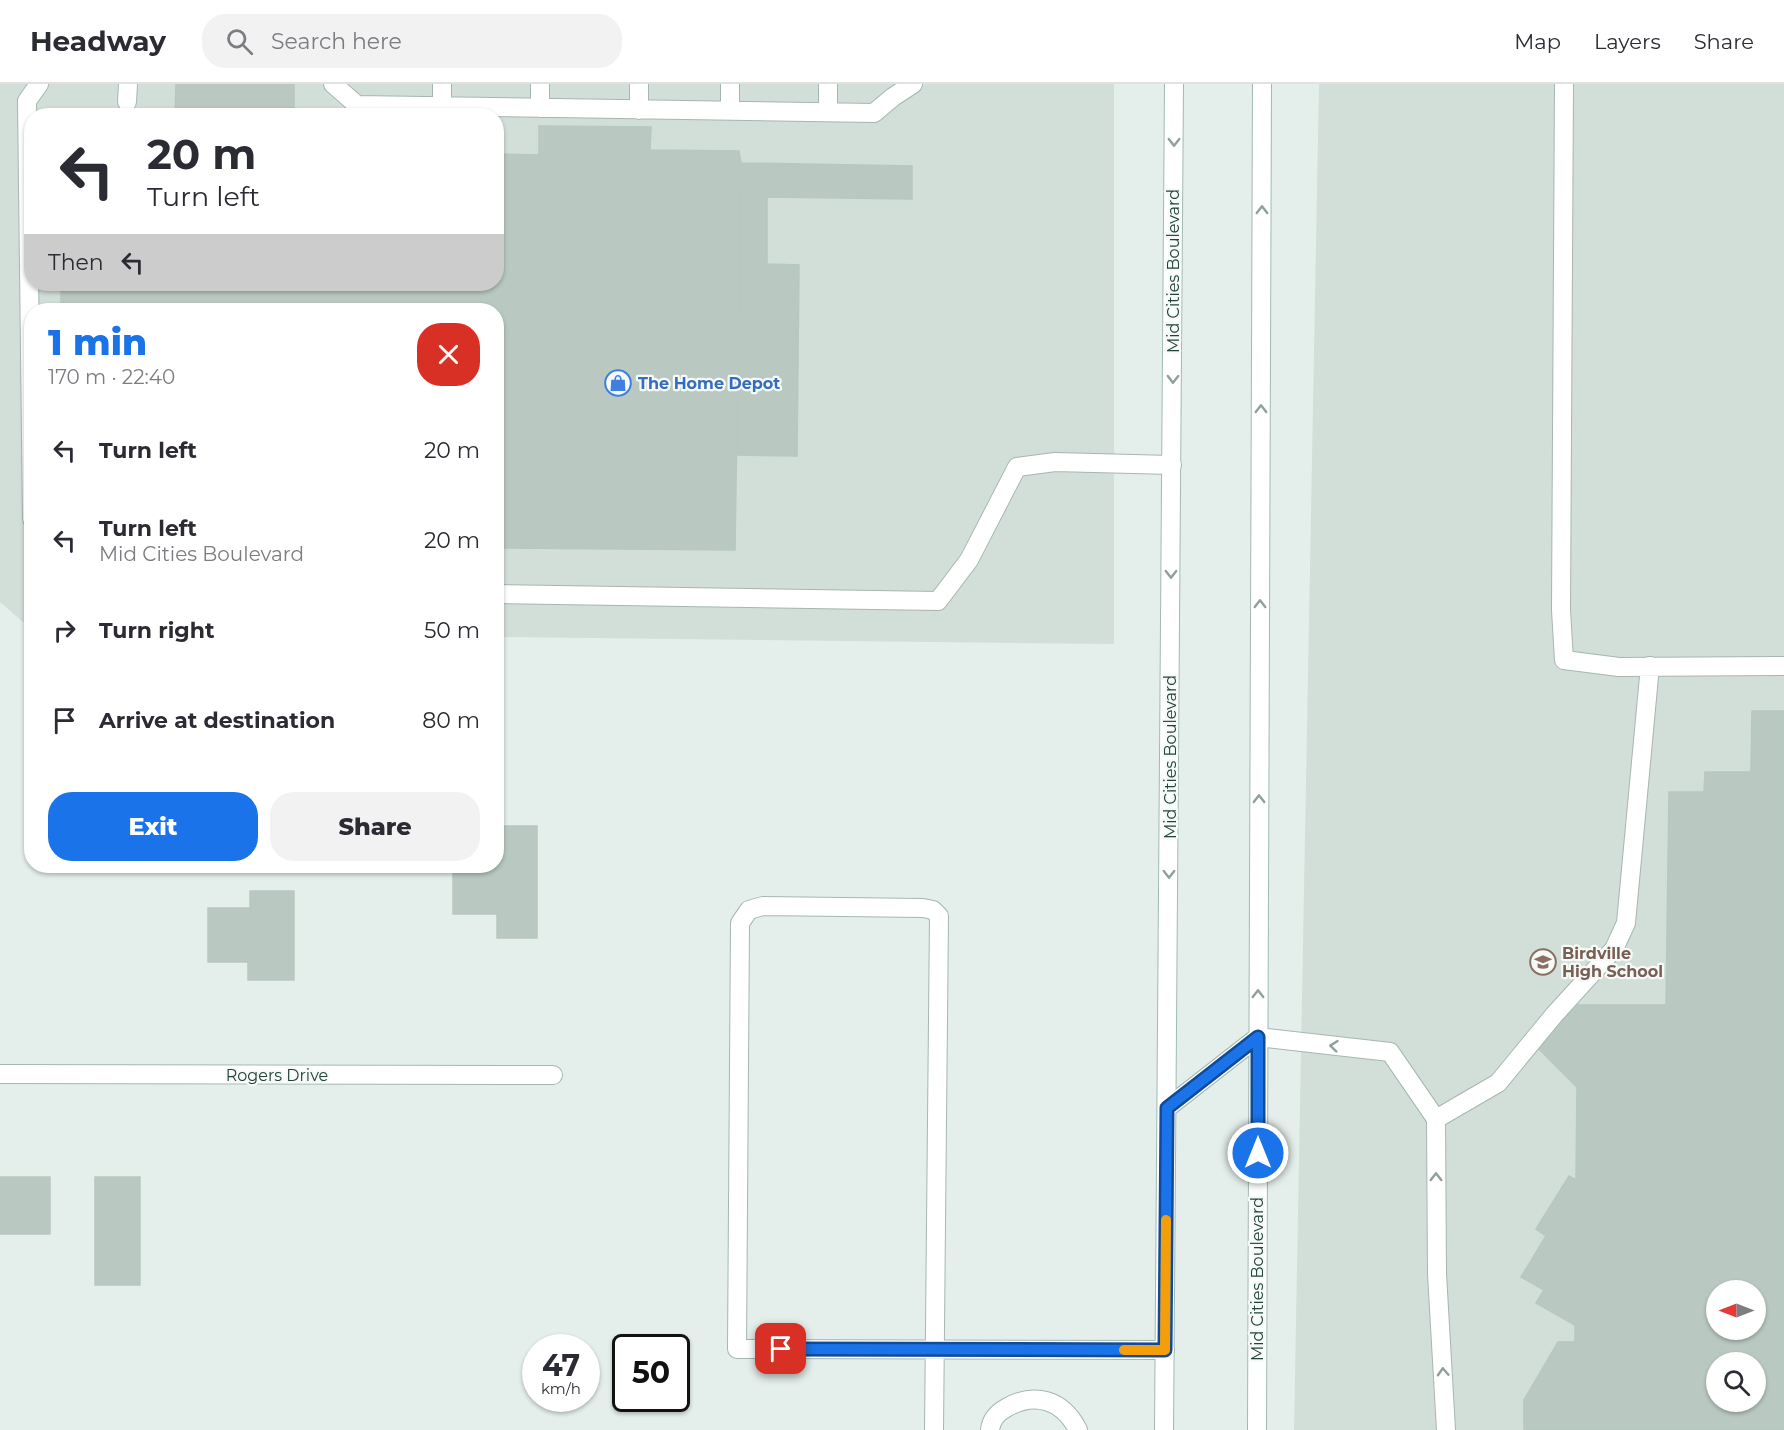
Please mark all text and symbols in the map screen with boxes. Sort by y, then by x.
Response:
search box [202,14,622,68]
text: Headway [30,24,166,58]
icon: search [223,25,256,58]
text: Search here [271,28,402,55]
text: Map [1514,29,1561,54]
text: Layers [1594,29,1661,54]
text: Share [1694,29,1754,54]
text: 20 m [147,128,256,180]
icon: left [48,132,126,210]
one-way arrow [1168,138,1180,147]
text: Turn left [147,180,260,213]
street label: Mid Cities Boulevard [1164,189,1183,353]
one-way arrow [1256,205,1268,214]
icon: left [116,246,149,279]
text: Then [48,249,104,276]
text: 1 min [48,320,147,364]
button: close [417,323,480,386]
text: 170 m · 22:40 [48,365,175,389]
shop icon: The Home Depot [603,368,633,398]
place label: The Home Depot [638,374,780,393]
one-way arrow [1167,375,1179,384]
one-way arrow [1255,404,1267,413]
icon: left [48,434,81,467]
text: Turn left [99,437,197,464]
text: 20 m [424,437,480,464]
text: Turn left [99,515,197,542]
icon: left [48,524,81,557]
text: 20 m [424,527,480,554]
text: Mid Cities Boulevard [99,542,304,566]
one-way arrow [1165,570,1177,579]
one-way arrow [1254,599,1266,608]
icon: right [48,614,81,647]
text: Turn right [99,617,214,644]
text: 50 m [424,617,480,644]
street label: Mid Cities Boulevard [1161,675,1180,839]
icon: arrive [48,704,81,737]
text: Arrive at destination [99,707,335,734]
text: 80 m [422,707,480,734]
button: Exit [48,792,258,861]
button: Share [270,792,480,861]
one-way arrow [1253,794,1265,803]
one-way arrow [1163,870,1175,879]
place label: Birdville High School [1562,944,1663,981]
school or university icon: Birdville High School [1528,947,1558,977]
one-way arrow [1252,989,1264,998]
one-way arrow [1330,1040,1339,1053]
street label: Rogers Drive [226,1066,328,1085]
position arrow [1226,1121,1290,1185]
one-way arrow [1430,1172,1442,1181]
street label: Mid Cities Boulevard [1248,1197,1267,1361]
north arrow [1706,1280,1766,1340]
map controls [1706,1280,1766,1412]
pin [755,1323,806,1374]
icon: arrive [764,1332,797,1365]
speed limit sign: 50 [612,1334,690,1412]
text: 47 [542,1347,580,1384]
button: search [1706,1352,1766,1412]
one-way arrow [1436,1367,1449,1376]
text: km/h [541,1379,581,1398]

